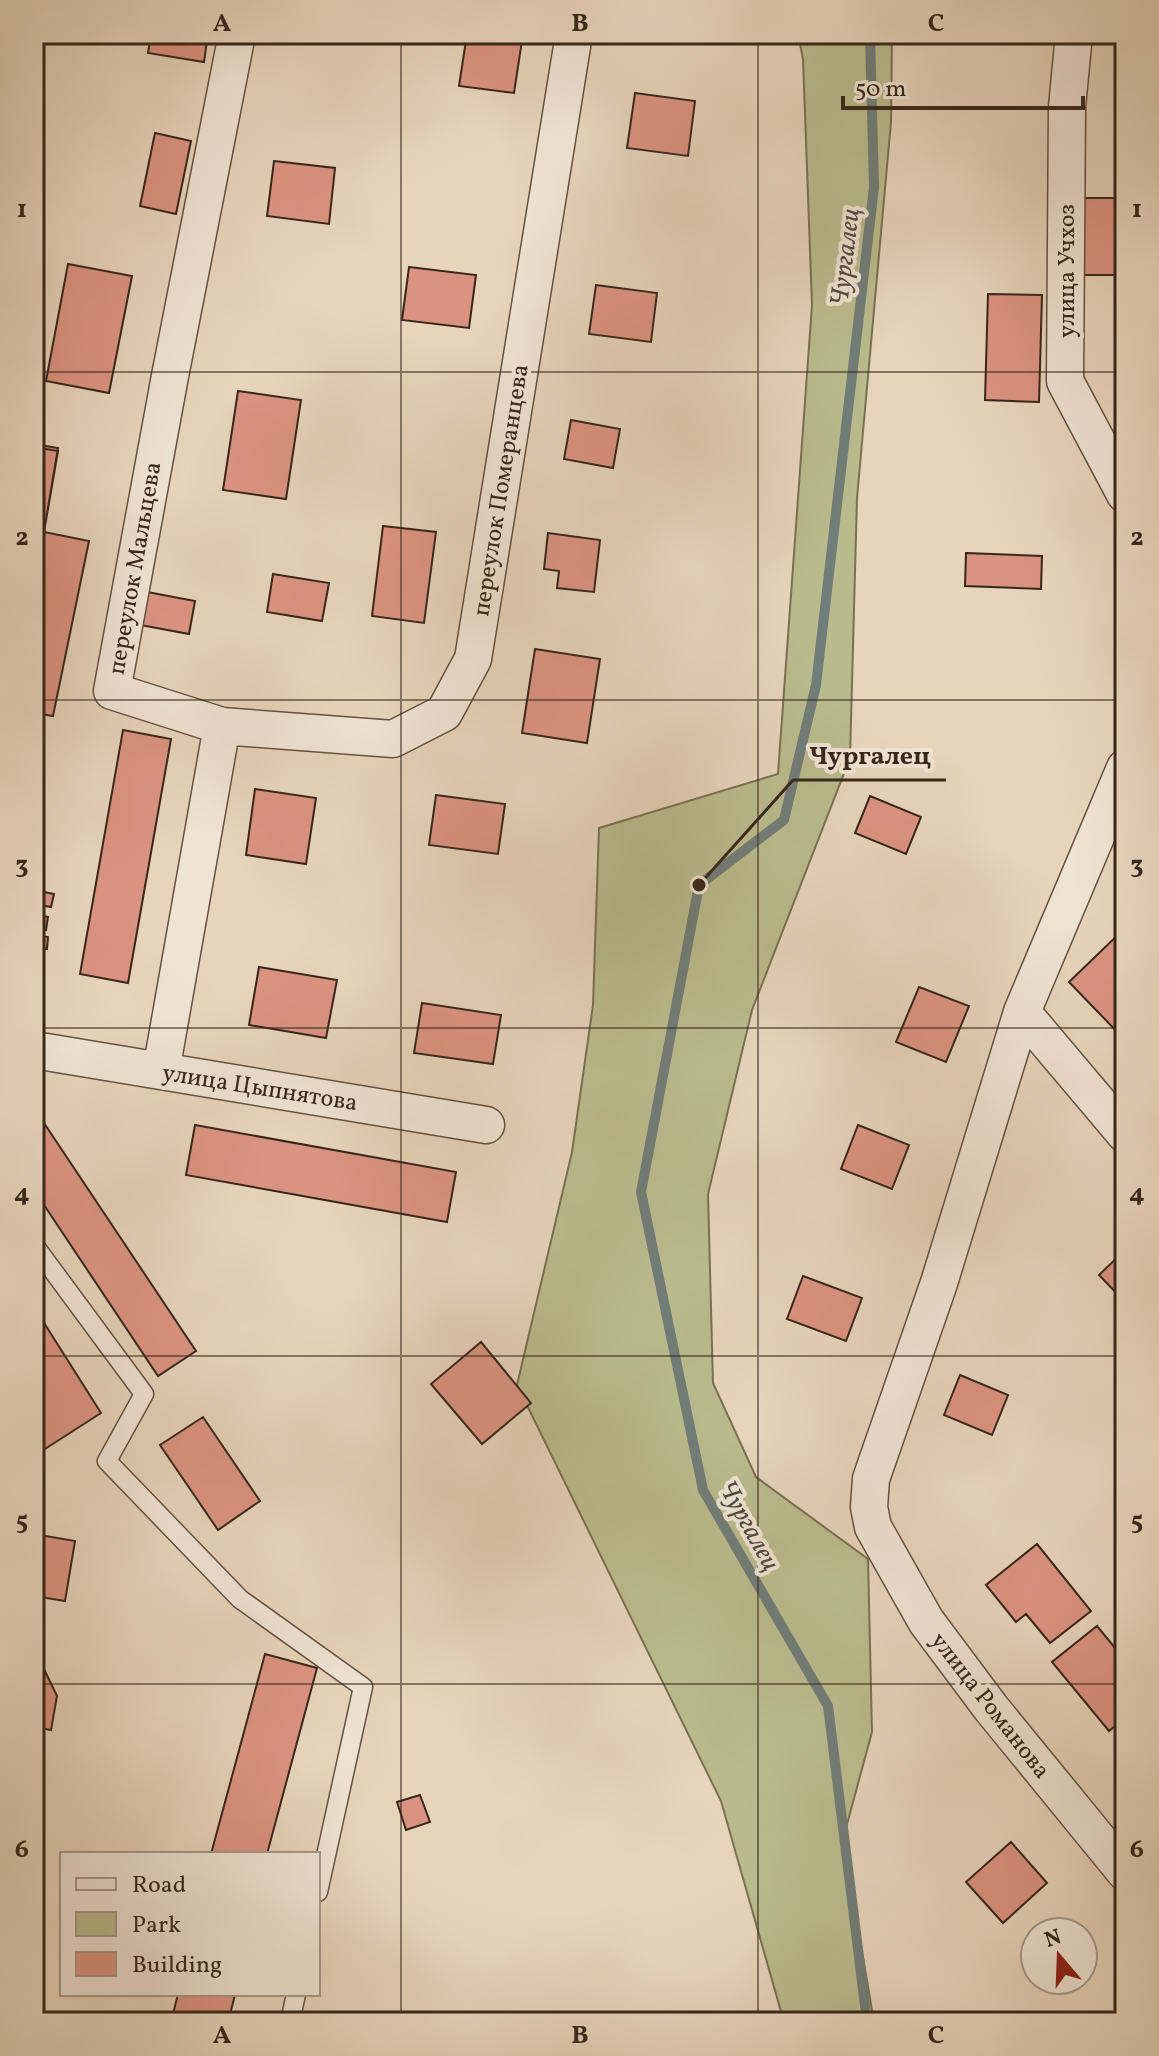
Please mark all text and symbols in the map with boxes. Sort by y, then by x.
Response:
text: A [213,6,232,42]
text: B [571,6,589,42]
text: C [928,6,944,42]
scale bar [843,60,1083,110]
text: 50 m [855,73,907,107]
text: 1 [17,192,27,228]
text: 1 [1132,192,1142,228]
street label: улица Учхоз [1051,204,1085,338]
water label: Чургалец [822,206,870,308]
street label: переулок Померанцева [465,362,539,619]
street label: переулок Мальцева [101,459,171,677]
text: 2 [15,520,29,556]
text: 2 [1130,520,1144,556]
callout: Чургалец [793,730,946,780]
text: Чургалец [809,739,931,775]
text: 3 [15,848,29,884]
text: 3 [1130,848,1144,884]
street label: улица Цыпнятова [160,1057,360,1121]
text: 4 [14,1176,30,1212]
text: 4 [1129,1176,1145,1212]
water label: Чургалец [709,1474,788,1578]
text: 5 [16,1504,28,1540]
text: 5 [1131,1504,1143,1540]
street label: улица Романова [921,1626,1057,1787]
text: 6 [15,1832,29,1868]
text: 6 [1130,1832,1144,1868]
legend [60,1852,320,1996]
text: Road [132,1869,186,1903]
text: Park [132,1909,181,1943]
north arrow [1019,1916,1099,1996]
text: N [1041,1922,1066,1957]
text: Building [132,1949,222,1983]
text: A [213,2018,232,2054]
text: B [571,2018,589,2054]
text: C [928,2018,944,2054]

